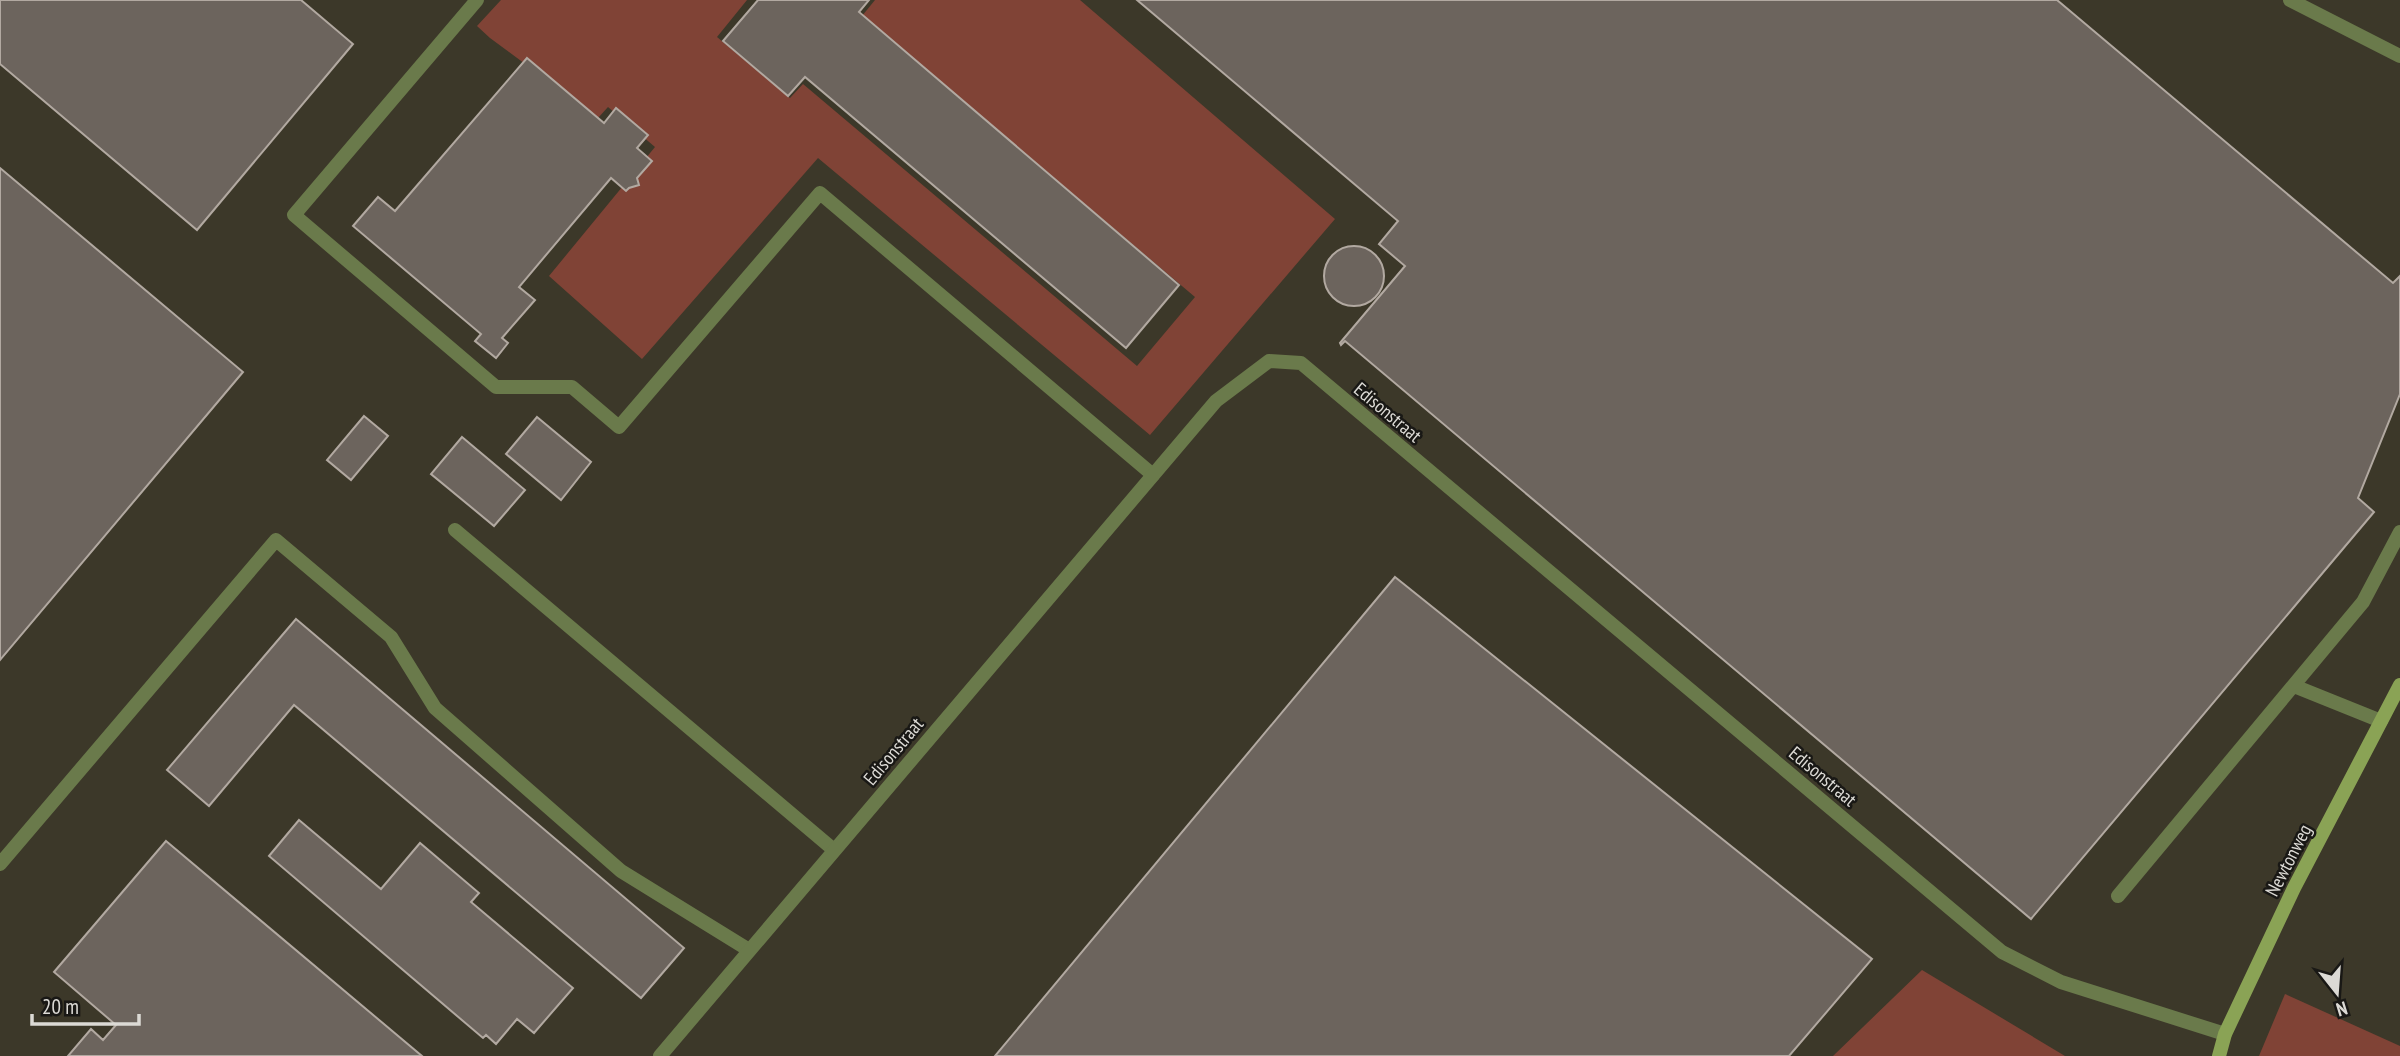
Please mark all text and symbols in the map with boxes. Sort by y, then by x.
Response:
street label: Edisonstraat [1349,377,1427,448]
street label: Edisonstraat [858,712,929,790]
street label: Edisonstraat [1784,741,1862,812]
street label: Newtonweg [2260,820,2316,900]
north arrow [2302,958,2372,1028]
scale bar [32,982,138,1026]
text: 20 m [42,993,79,1020]
text: N [2334,996,2350,1022]

